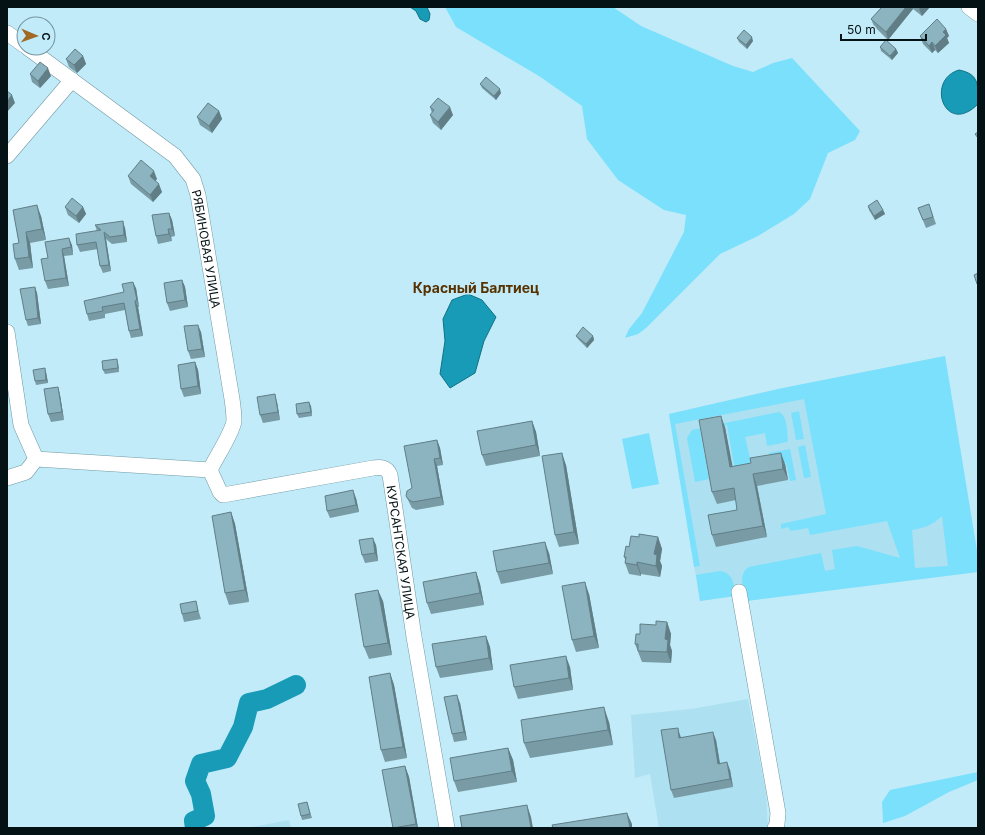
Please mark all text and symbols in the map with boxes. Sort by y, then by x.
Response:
north arrow [16,16,56,56]
scale bar [841,16,926,42]
text: 50 m [847,22,876,37]
text: С [39,32,53,41]
street label: РЯБИНОВАЯ УЛИЦА [189,188,224,309]
district label: Красный Балтиец [413,279,539,296]
street label: КУРСАНТСКАЯ УЛИЦА [384,484,419,620]

